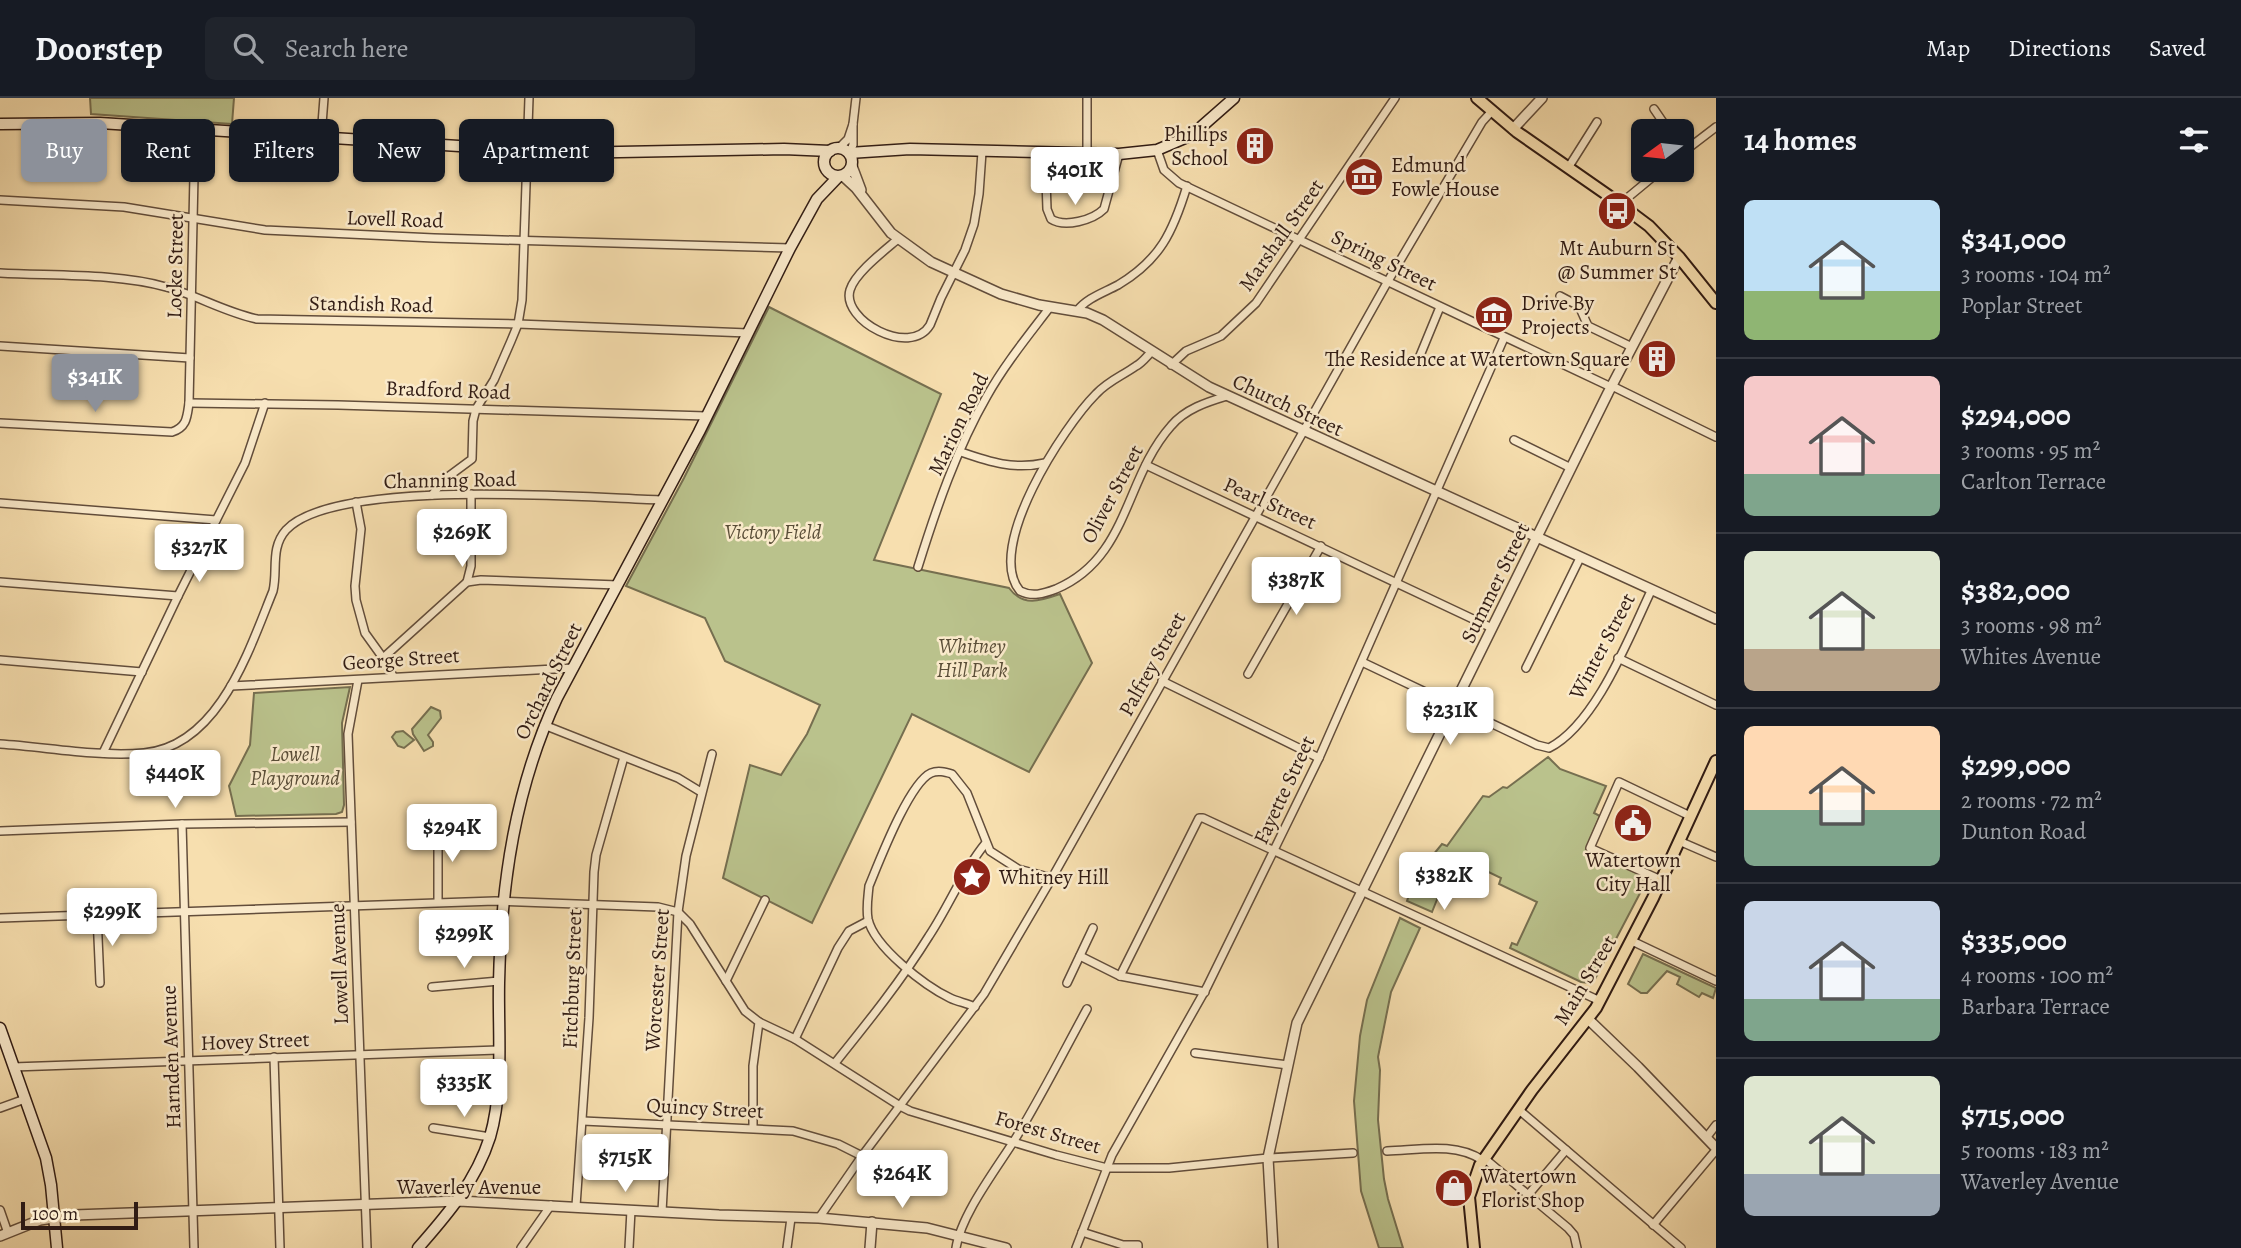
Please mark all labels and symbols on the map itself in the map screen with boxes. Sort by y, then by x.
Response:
north arrow [1631,119,1694,182]
place label: Phillips School [1164,120,1228,172]
building icon: Phillips School [1234,125,1276,167]
pin: $401K [1026,148,1124,207]
place label: Edmund Fowle House [1391,151,1500,203]
museum icon: Edmund Fowle House [1343,156,1385,198]
street label: Marshall Street [1232,173,1330,297]
bus stop icon: Mt Auburn St @ Summer St [1596,190,1638,232]
street label: Lovell Road [346,203,445,235]
street label: Locke Street [160,213,190,319]
street label: Spring Street [1327,222,1441,298]
place label: Mt Auburn St @ Summer St [1558,234,1676,286]
street label: Standish Road [309,289,434,319]
place label: Drive By Projects [1521,289,1595,341]
museum icon: Drive By Projects [1473,294,1515,336]
building icon: The Residence at Watertown Square [1636,338,1678,380]
place label: The Residence at Watertown Square [1325,345,1630,373]
pin: $341K [46,354,144,414]
street label: Marion Road [921,367,995,480]
street label: Church Street [1228,367,1348,443]
street label: Bradford Road [385,374,512,406]
street label: Oliver Street [1074,440,1150,548]
street label: Channing Road [383,465,517,495]
street label: Pearl Street [1219,470,1321,536]
pin: $269K [413,510,511,569]
park label: Victory Field [725,518,822,546]
street label: Summer Street [1454,518,1536,648]
pin: $327K [150,524,248,584]
pin: $387K [1247,558,1345,617]
street label: Winter Street [1562,588,1642,705]
street label: Palfrey Street [1112,607,1192,721]
street label: Orchard Street [508,618,588,744]
park label: Whitney Hill Park [936,632,1008,684]
street label: George Street [342,641,461,677]
pin: $231K [1401,688,1499,747]
street label: Fayette Street [1247,731,1321,849]
park label: Lowell Playground [250,740,340,792]
pin: $440K [126,750,224,810]
public building icon: Watertown City Hall [1612,802,1654,844]
pin: $294K [403,804,501,864]
place label: Watertown City Hall [1584,846,1681,898]
pin: $382K [1395,852,1493,912]
place icon: Whitney Hill [951,856,993,898]
place label: Whitney Hill [998,863,1109,891]
pin: $299K [63,888,161,948]
street label: Lowell Avenue [323,903,355,1025]
street label: Worcester Street [638,908,676,1053]
street label: Fitchburg Street [556,909,588,1049]
pin: $299K [415,910,513,970]
street label: Main Street [1547,930,1623,1030]
street label: Harnden Avenue [155,985,187,1129]
street label: Hovey Street [200,1025,310,1057]
pin: $335K [415,1060,513,1119]
street label: Quincy Street [646,1091,764,1125]
street label: Forest Street [992,1104,1104,1160]
pin: $715K [576,1134,674,1194]
pin: $264K [853,1150,951,1210]
place label: Watertown Florist Shop [1480,1162,1585,1214]
shop icon: Watertown Florist Shop [1433,1167,1475,1209]
street label: Waverley Avenue [396,1173,541,1201]
scale bar [21,1199,138,1231]

